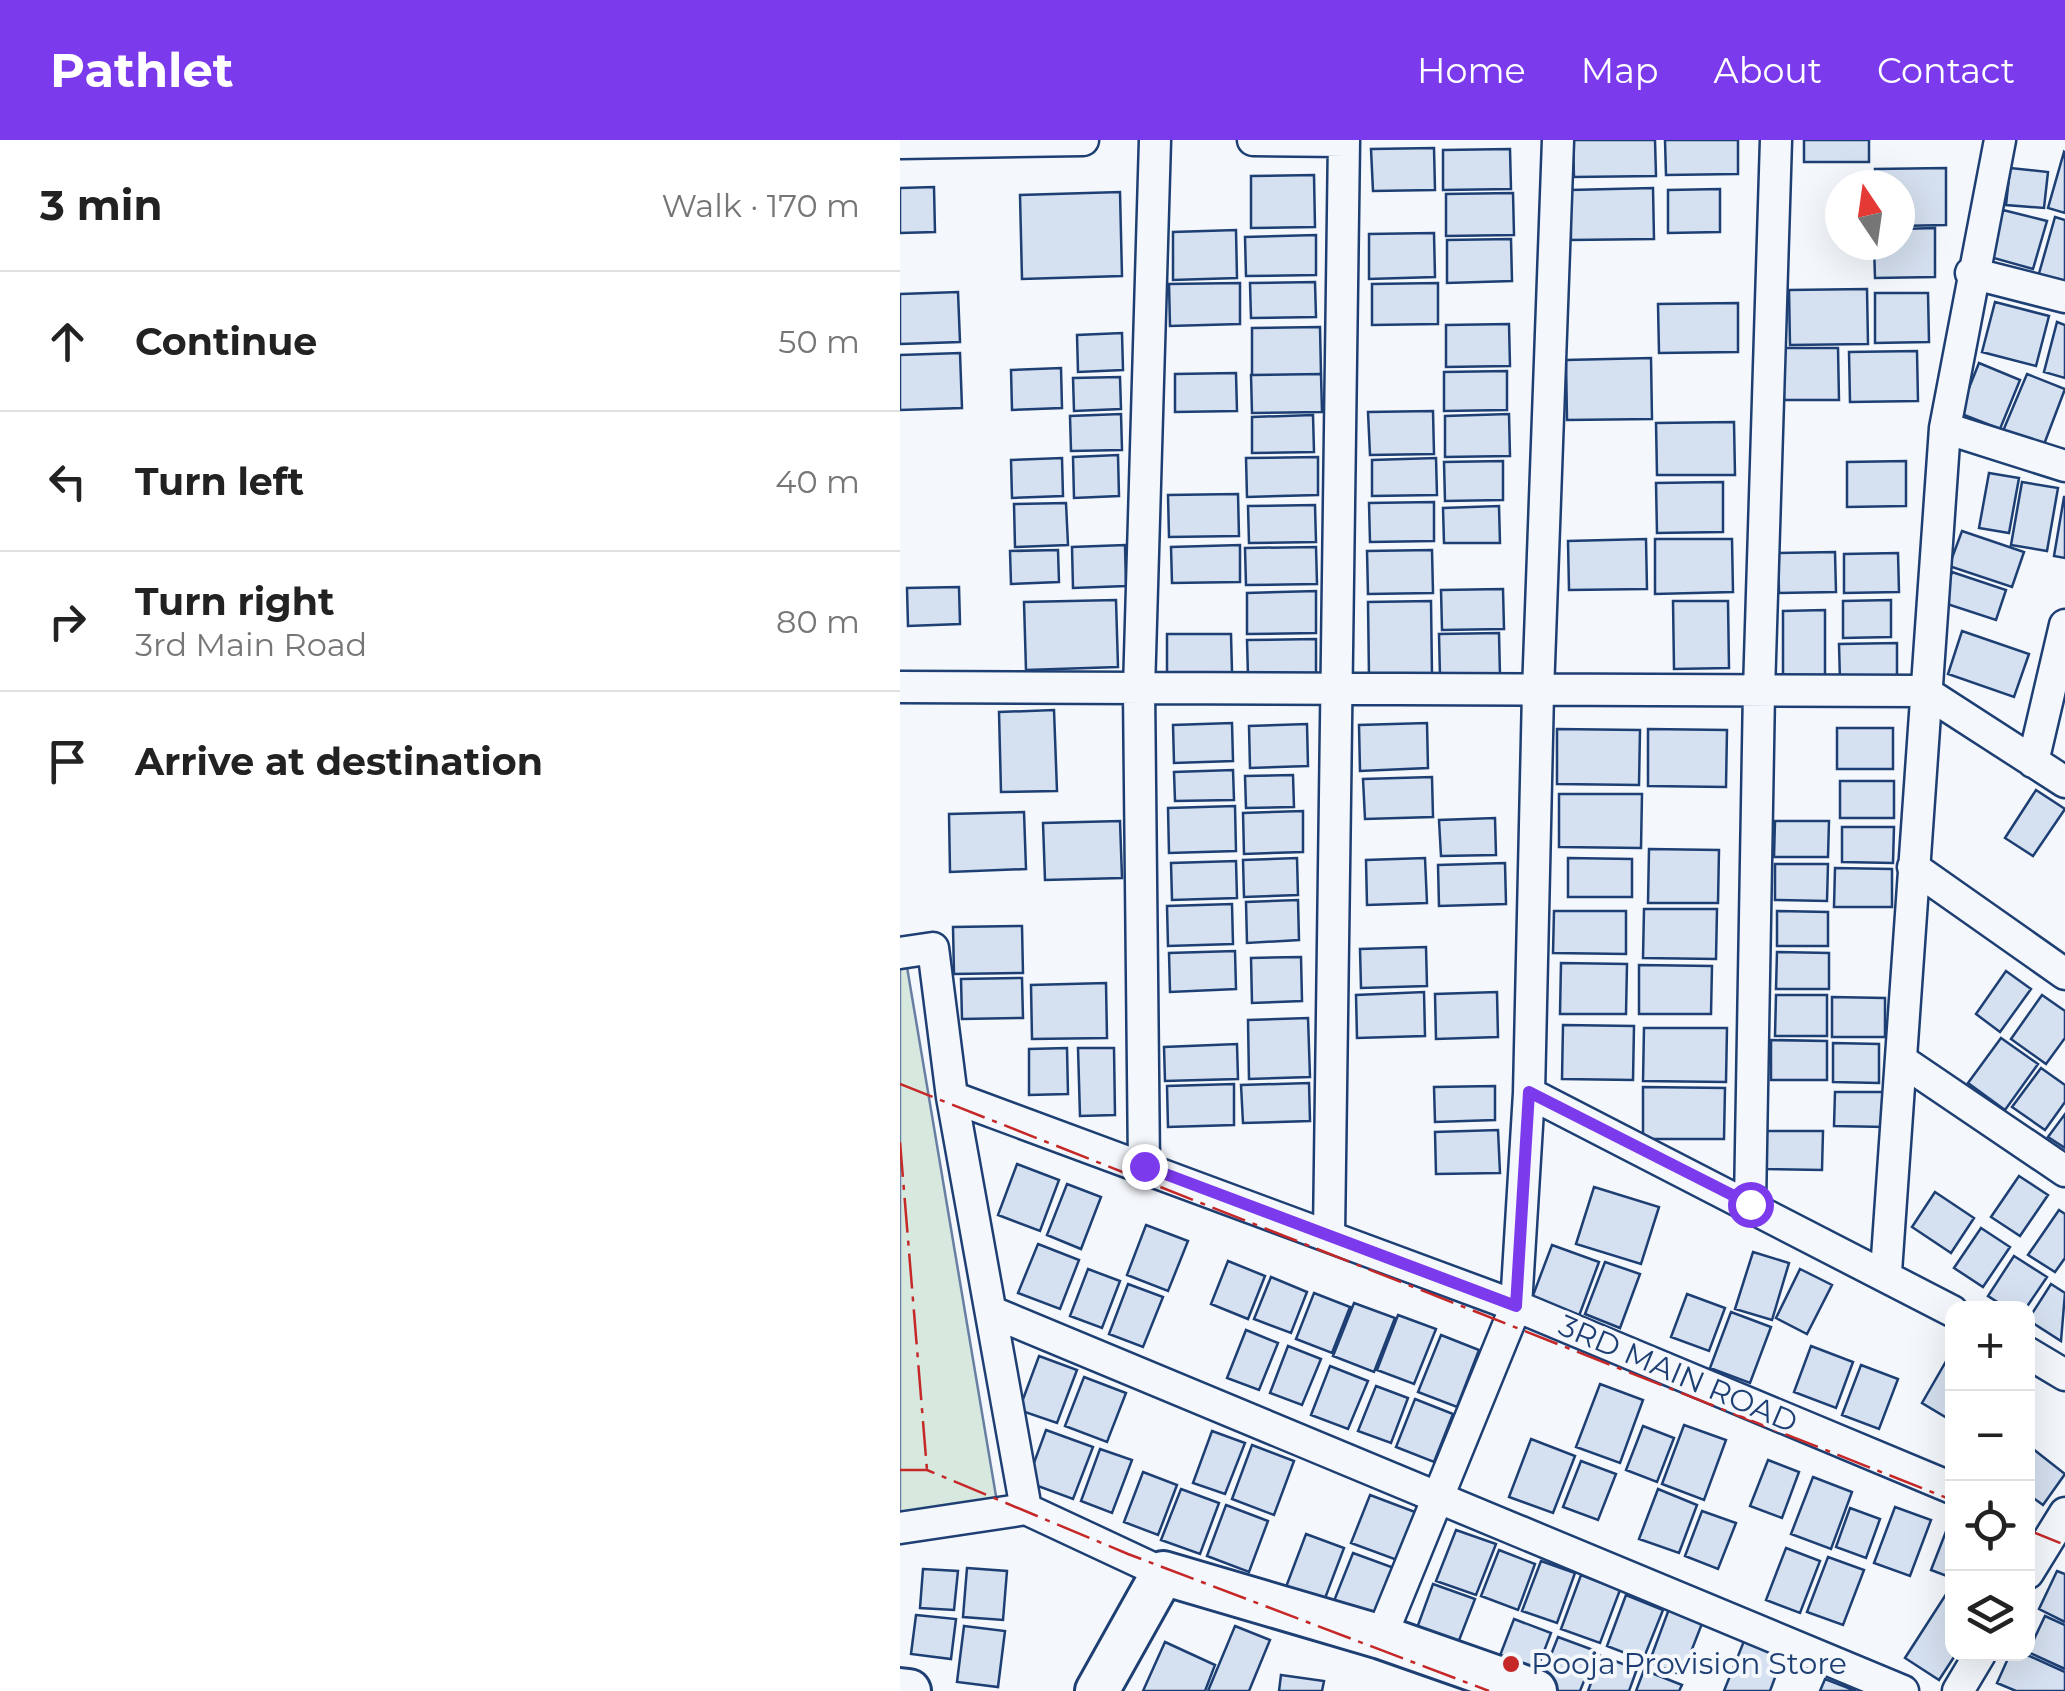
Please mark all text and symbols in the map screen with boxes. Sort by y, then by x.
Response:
text: Pathlet [50,41,234,99]
text: Home [1417,49,1526,92]
text: Map [1581,49,1659,92]
text: About [1714,49,1822,92]
text: Contact [1877,49,2015,92]
north arrow [1825,170,1915,260]
text: 3 min [40,179,162,231]
text: Walk · 170 m [661,186,860,225]
icon: ahead [40,314,95,369]
text: Continue [135,318,317,365]
text: 50 m [778,322,860,361]
icon: left [40,454,95,509]
text: Turn left [135,458,304,505]
text: 40 m [775,462,860,501]
text: Turn right [135,578,334,625]
icon: right [40,594,95,649]
text: 80 m [776,602,860,641]
text: 3rd Main Road [135,625,367,664]
icon: arrive [40,734,95,789]
text: Arrive at destination [135,738,543,785]
route end [1122,1144,1168,1190]
route start [1728,1182,1774,1228]
map controls [1945,1301,2035,1661]
button: + [1945,1301,2035,1391]
street label: 3RD MAIN ROAD [1553,1307,1803,1441]
button: − [1945,1391,2035,1481]
button: locate [1945,1481,2035,1571]
button: layers [1945,1571,2035,1661]
place label: Pooja Provision Store [1531,1645,1847,1682]
marker: Pooja Provision Store [1500,1653,1522,1675]

